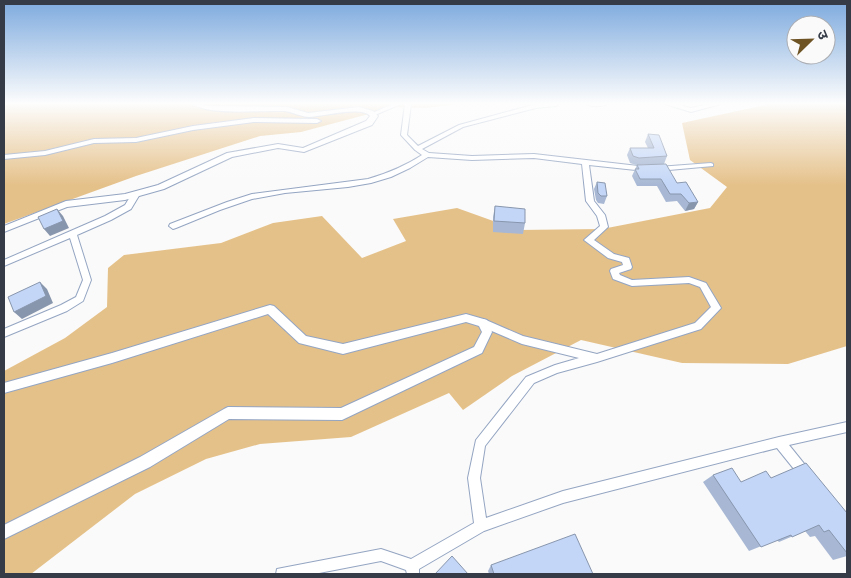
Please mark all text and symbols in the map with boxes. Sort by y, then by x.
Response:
north arrow [786,15,836,65]
text: उ [814,28,833,43]

